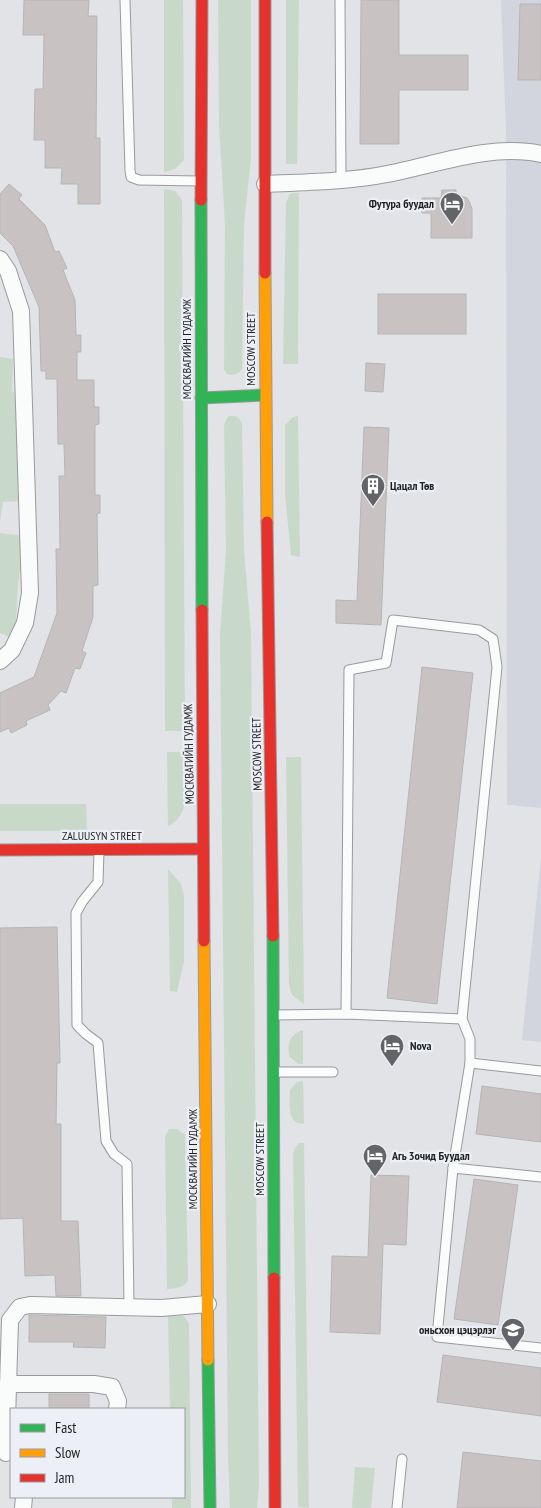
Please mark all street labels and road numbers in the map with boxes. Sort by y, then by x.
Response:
street label: МОСКВАГИЙН ГУДАМЖ [179,299,194,399]
street label: MOSCOW STREET [243,312,258,386]
street label: МОСКВАГИЙН ГУДАМЖ [180,704,197,804]
street label: MOSCOW STREET [248,717,265,791]
street label: ZALUUSYN STREET [62,828,143,843]
street label: МОСКВАГИЙН ГУДАМЖ [185,1109,200,1209]
street label: MOSCOW STREET [252,1122,267,1196]

